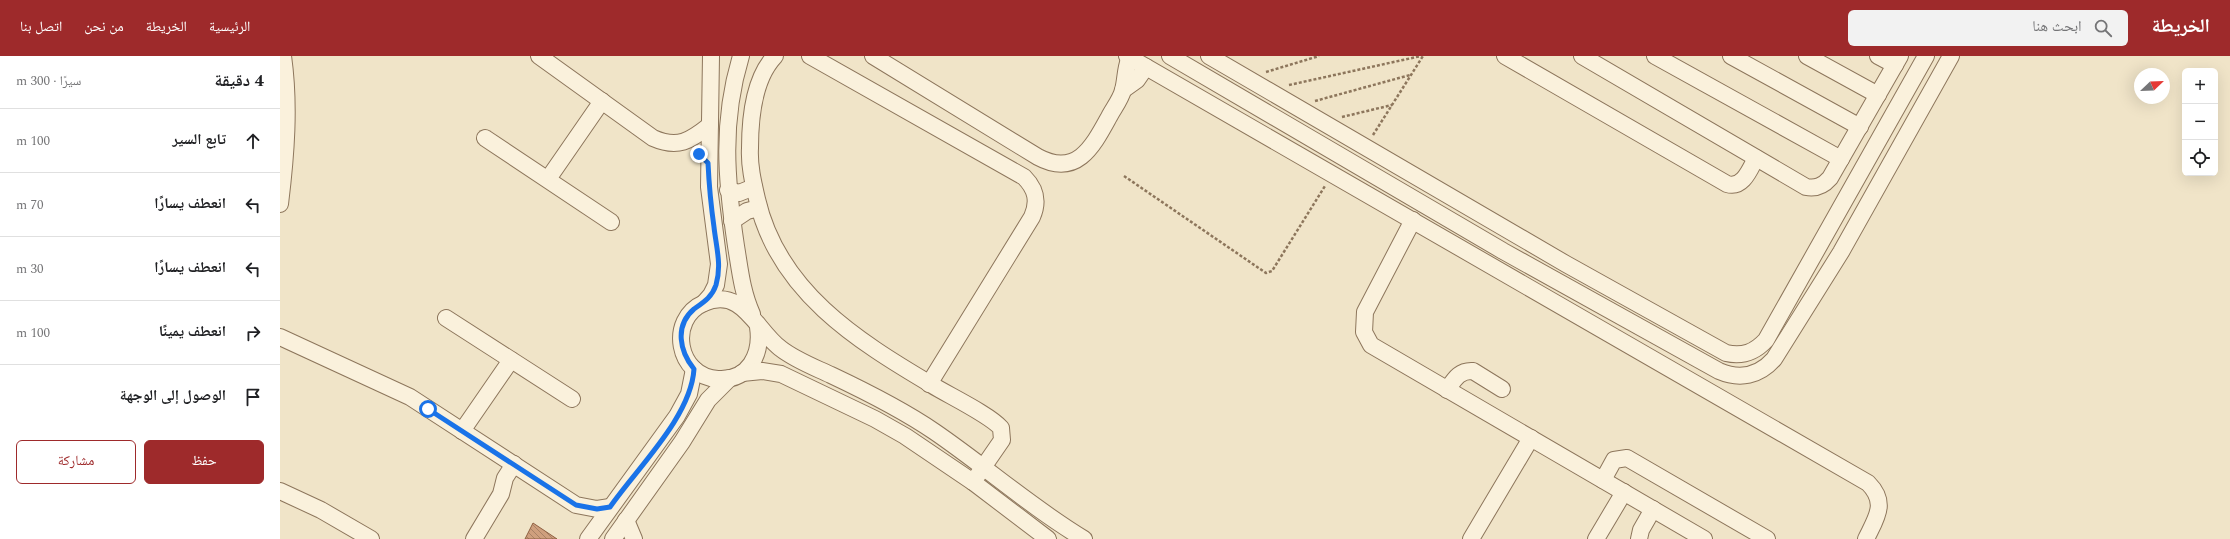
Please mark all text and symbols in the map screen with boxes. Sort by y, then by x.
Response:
search box [1848,10,2128,46]
text: الخريطة [2152,12,2210,41]
text: ابحث هنا [2032,15,2082,38]
text: اتصل بنا [20,16,62,37]
text: من نحن [84,16,124,37]
text: الخريطة [146,16,187,37]
text: الرئيسية [209,16,250,37]
icon: search [2092,17,2114,39]
text: 4 دقيقة [215,68,264,94]
north arrow [2134,68,2170,104]
map controls [2182,68,2218,176]
button: + [2182,68,2218,104]
text: سيرًا · 300 m [16,71,81,91]
button: − [2182,104,2218,140]
text: تابع السير [172,128,226,151]
icon: ahead [242,130,264,152]
text: 100 m [16,131,50,151]
button: locate [2182,140,2218,176]
route end [690,145,708,163]
text: انعطف يسارًا [154,192,226,215]
icon: left [242,194,264,216]
text: 70 m [16,195,43,215]
text: انعطف يسارًا [154,256,226,279]
icon: left [242,258,264,280]
text: 30 m [16,259,43,279]
text: انعطف يمينًا [159,320,226,343]
icon: right [242,322,264,344]
text: 100 m [16,323,50,343]
text: الوصول إلى الوجهة [120,384,226,407]
icon: arrive [242,386,264,408]
route start [419,400,437,418]
button: مشاركة [16,440,136,484]
button: حفظ [144,440,264,484]

